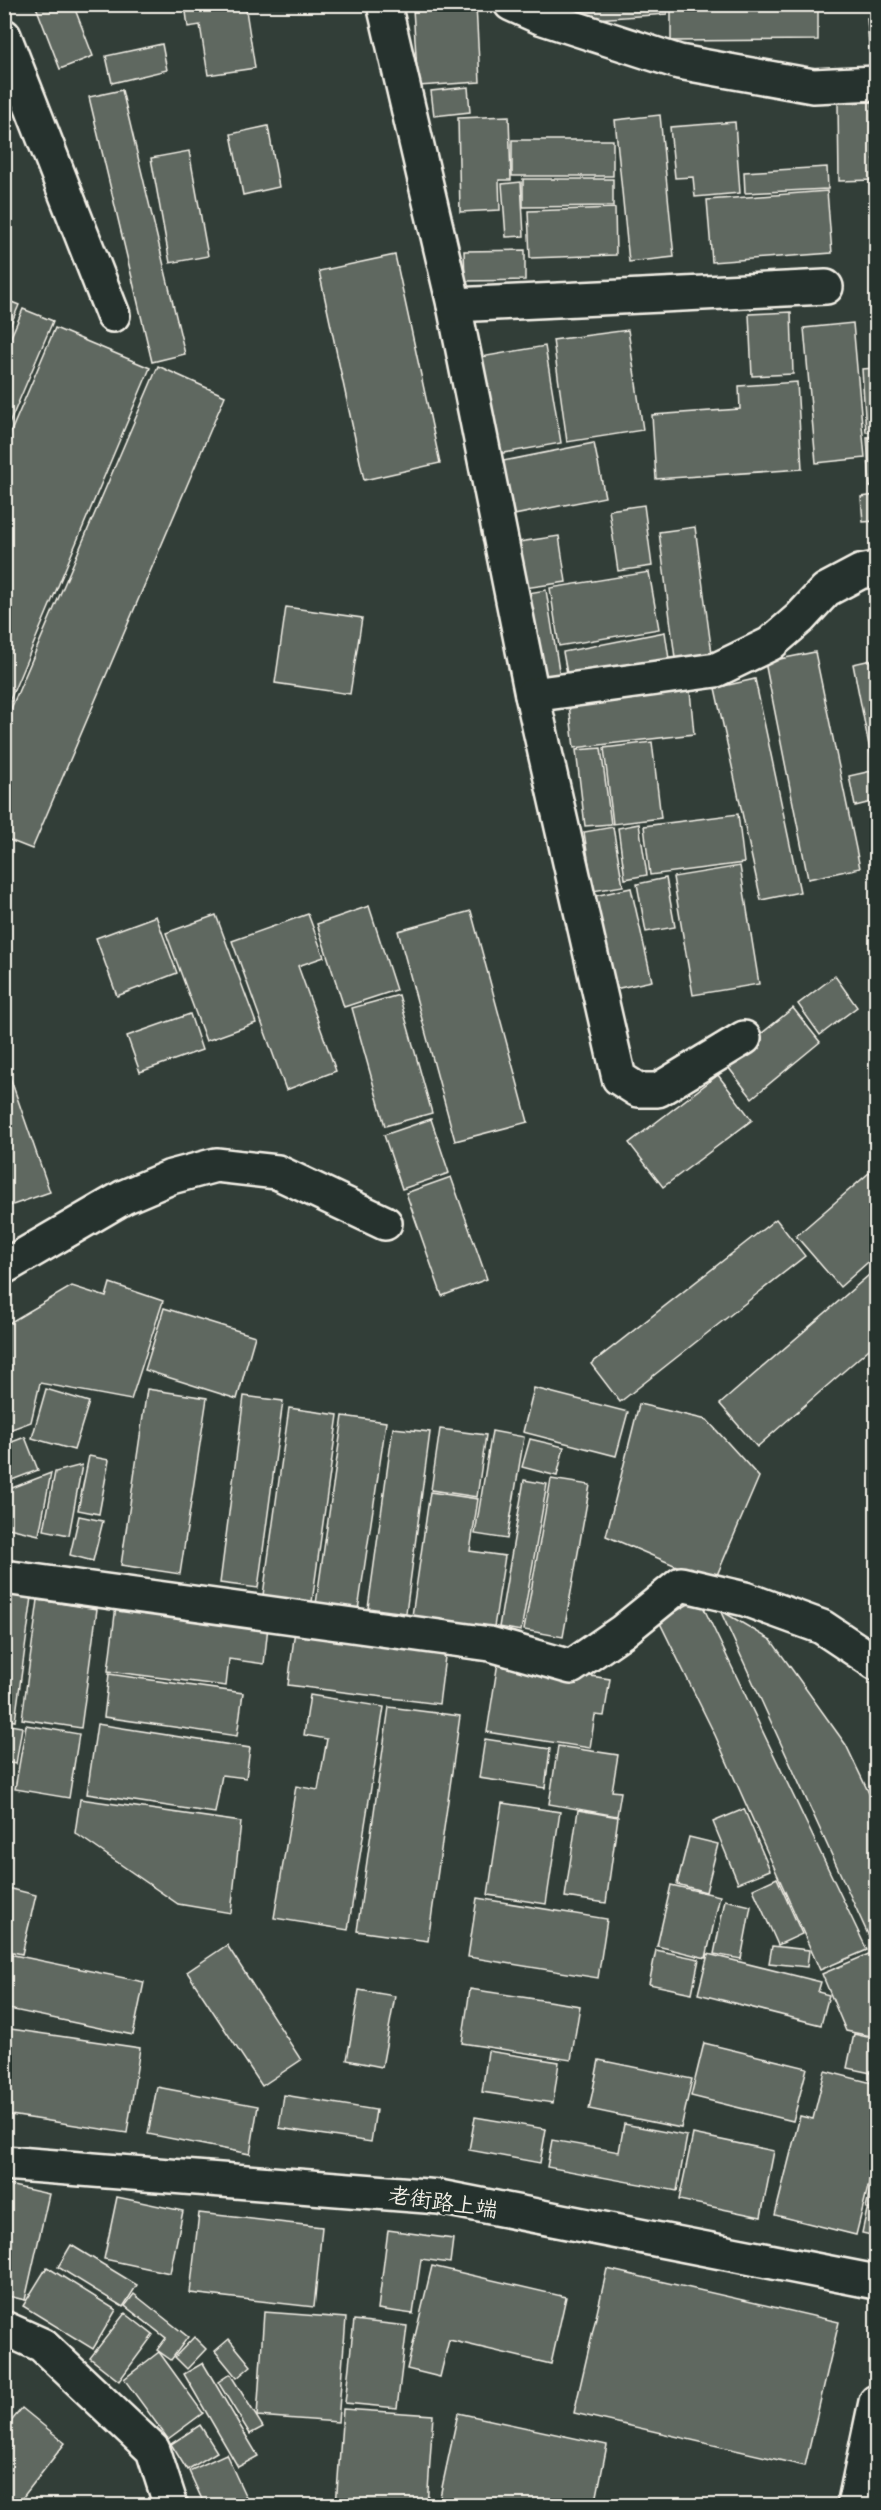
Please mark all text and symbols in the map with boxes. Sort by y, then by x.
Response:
street label: 老街路上端 [387,2180,499,2224]

